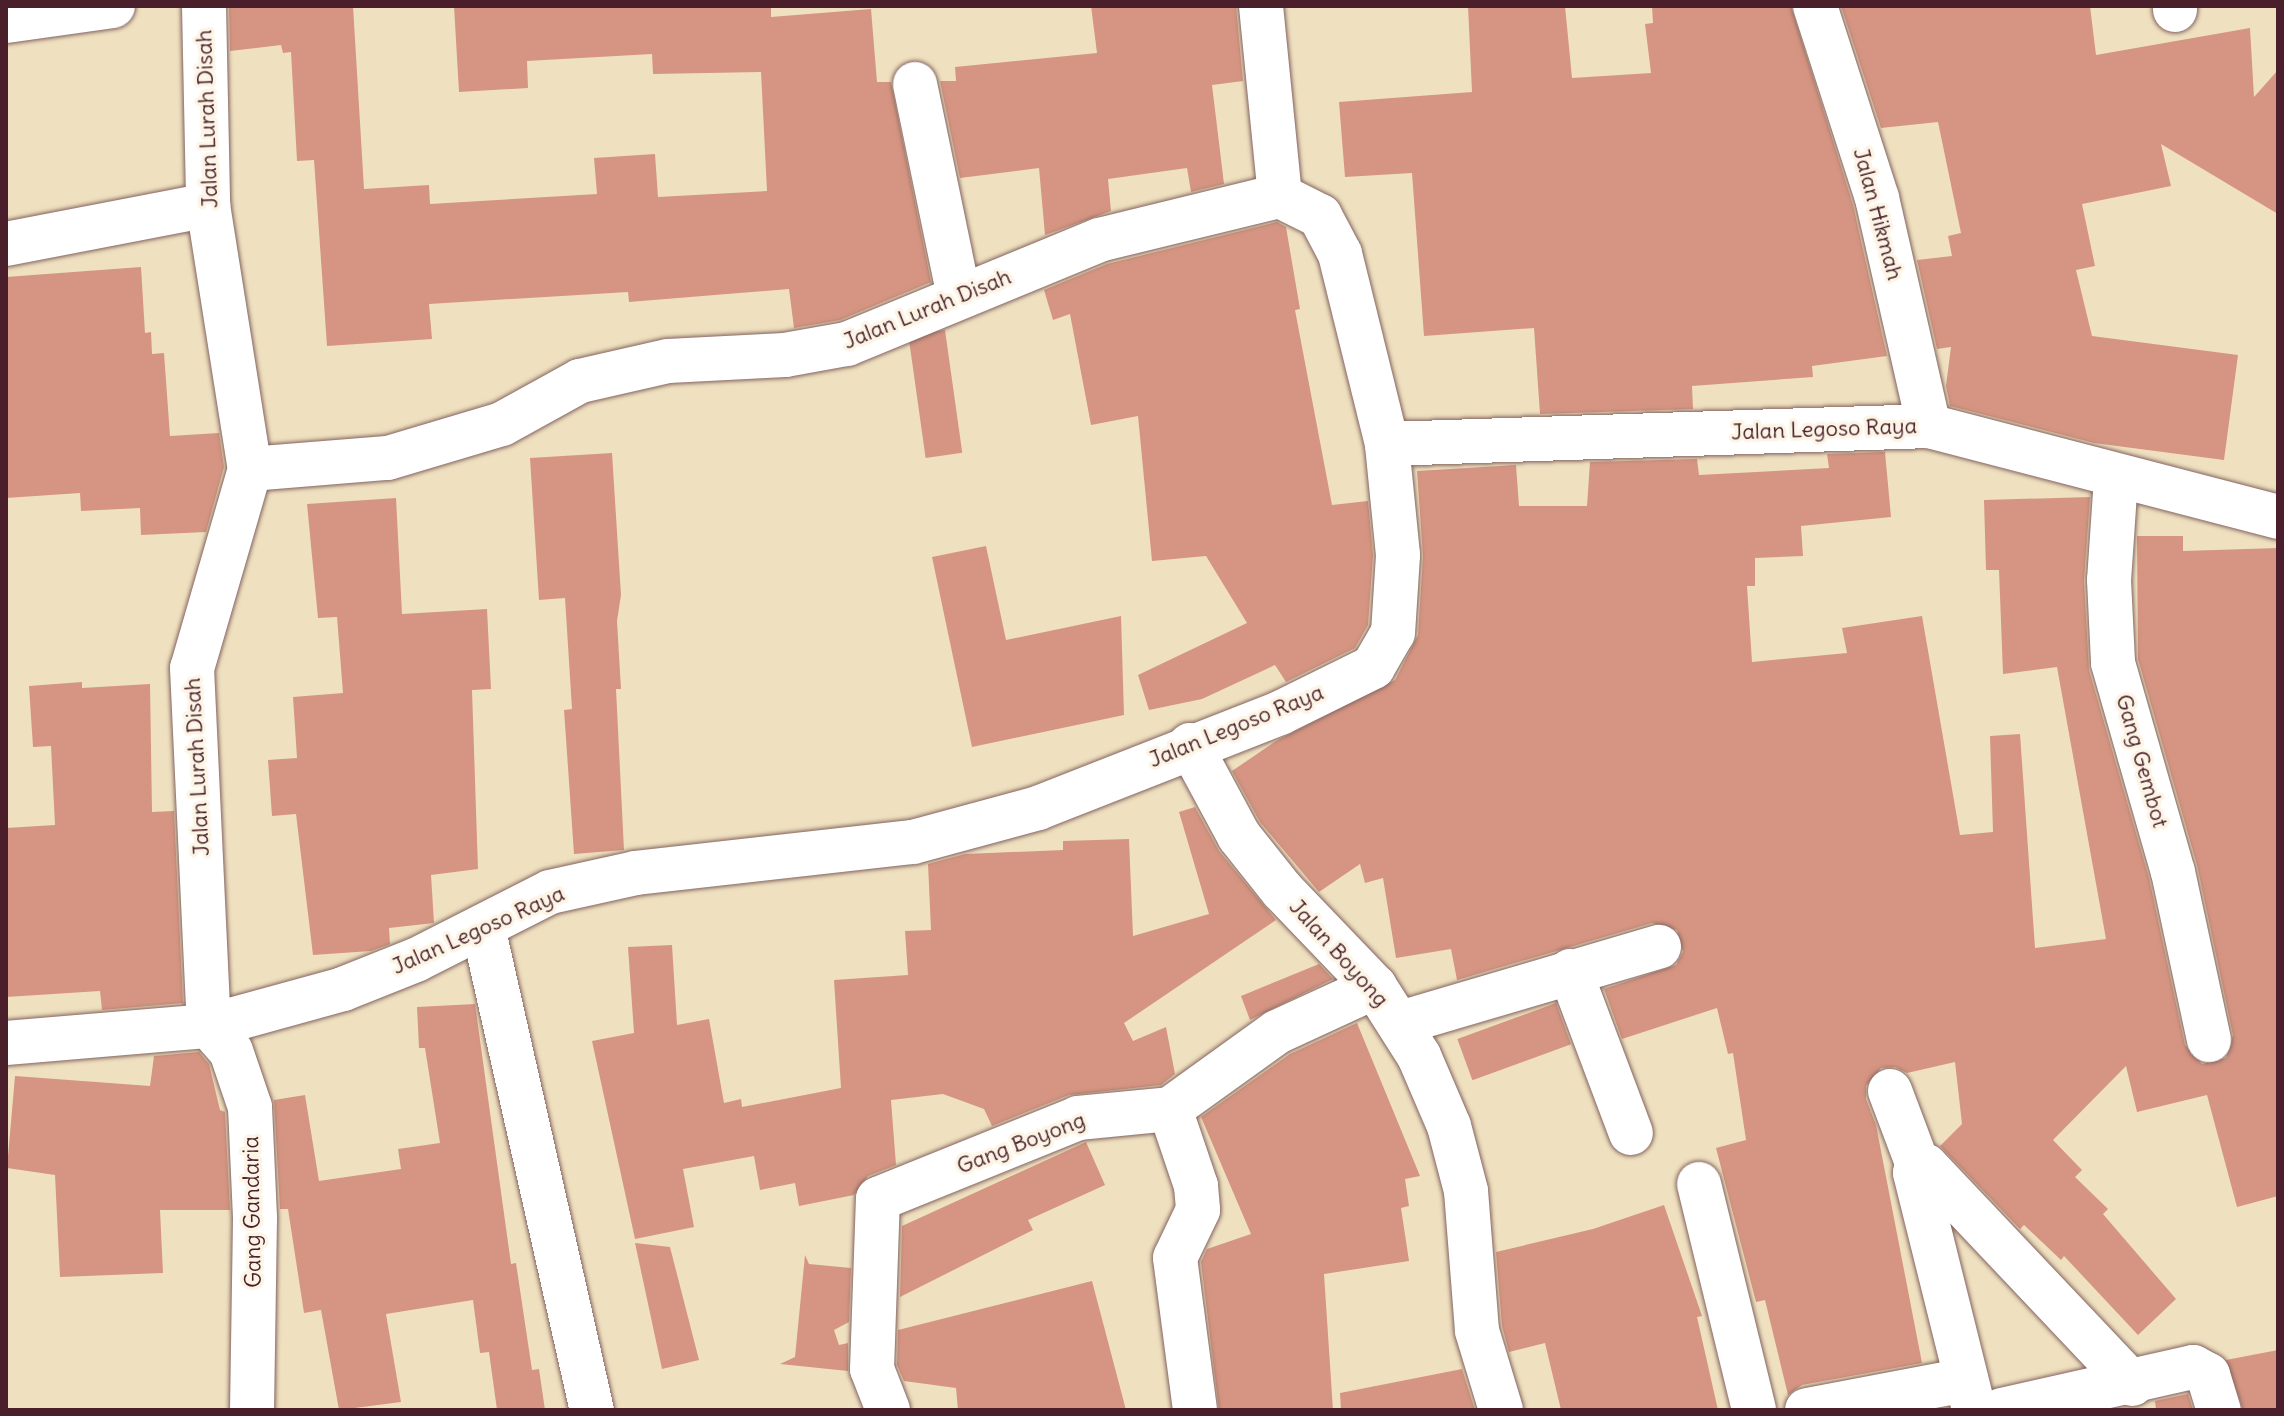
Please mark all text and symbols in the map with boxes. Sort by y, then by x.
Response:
street label: Jalan Lurah Disah [191,29,223,209]
street label: Jalan Hikmah [1848,145,1908,283]
street label: Jalan Lurah Disah [839,263,1015,355]
street label: Jalan Legoso Raya [1731,413,1917,445]
street label: Jalan Lurah Disah [179,677,215,857]
street label: Jalan Legoso Raya [1145,679,1327,773]
street label: Gang Gembot [2110,691,2174,831]
street label: Jalan Legoso Raya [388,880,568,980]
street label: Jalan Boyong [1284,894,1394,1012]
street label: Gang Boyong [953,1106,1089,1180]
street label: Gang Gandaria [237,1136,267,1288]

